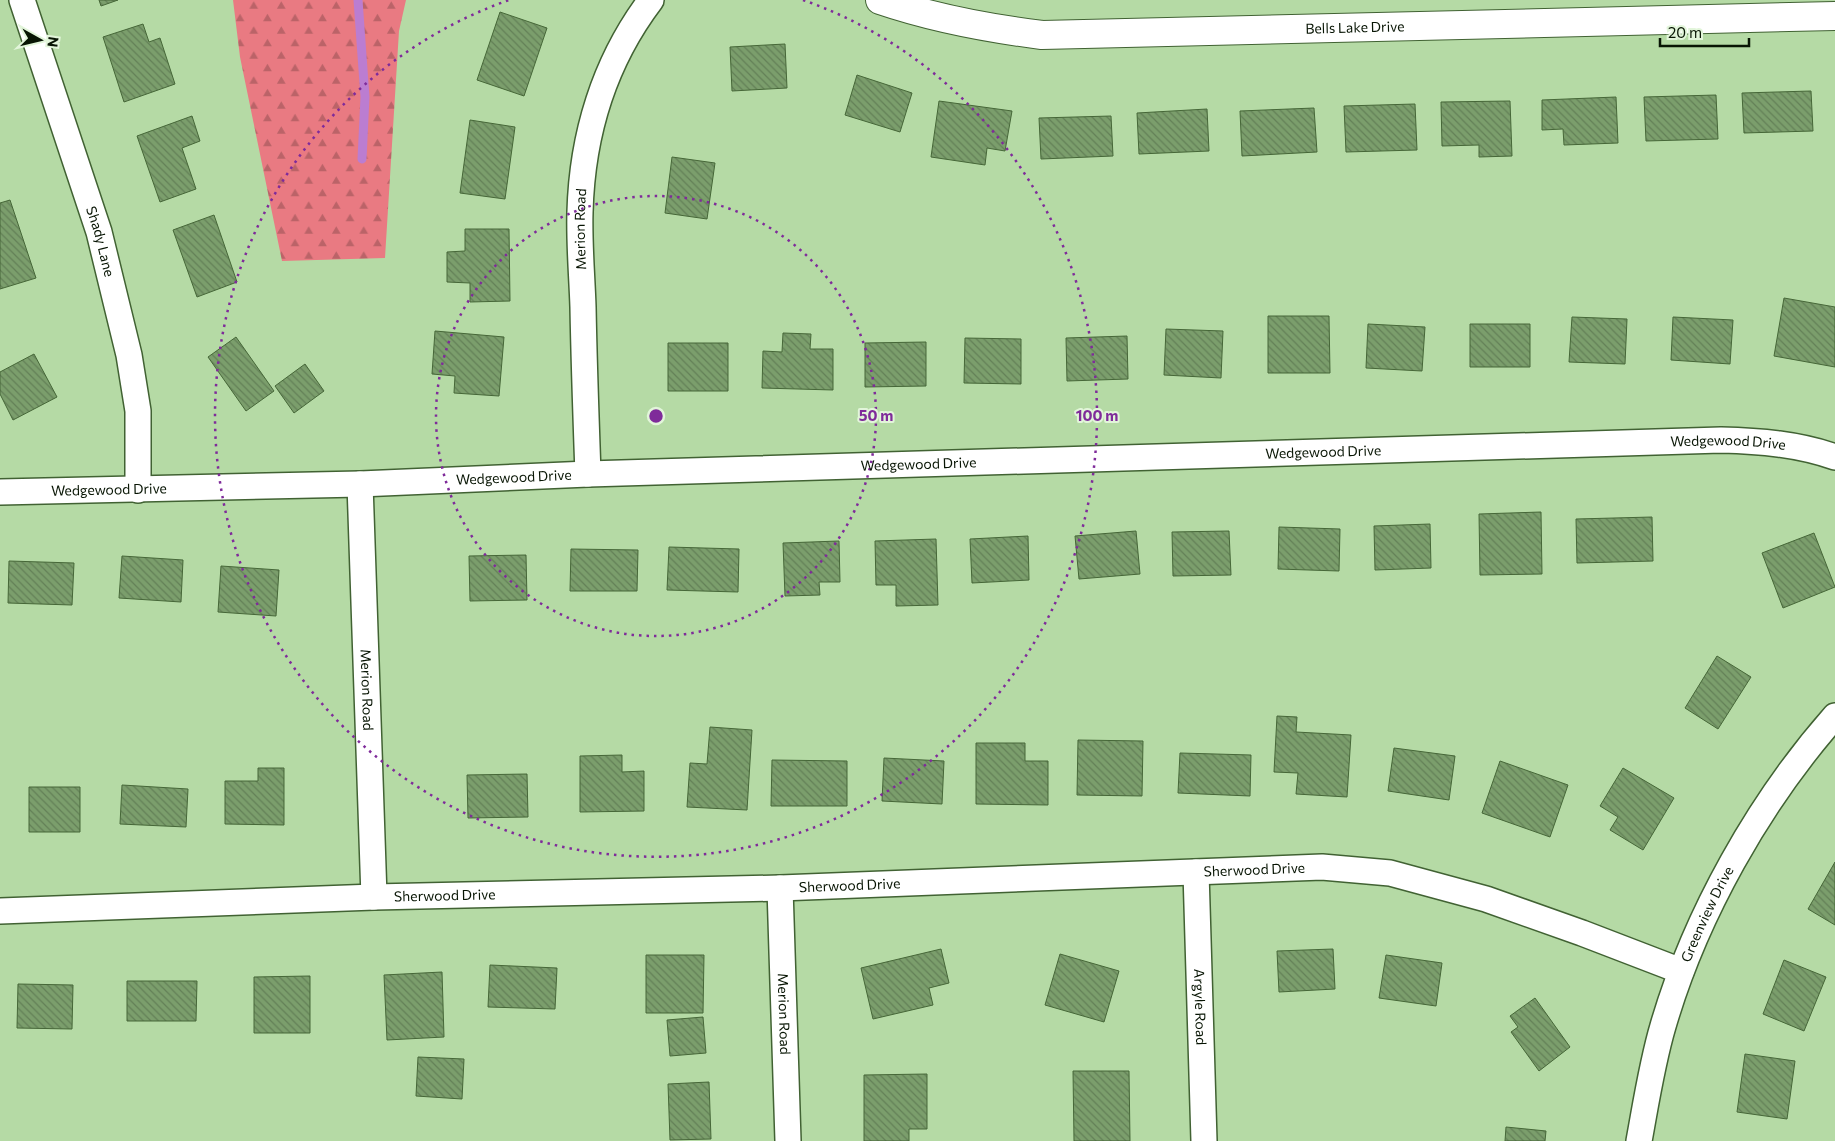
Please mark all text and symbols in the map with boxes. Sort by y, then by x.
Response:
north arrow [15,15,65,65]
scale bar [1660,15,1749,47]
street label: Bells Lake Drive [1305,17,1405,37]
text: 20 m [1668,23,1702,41]
text: N [44,35,63,48]
street label: Merion Road [571,188,589,270]
street label: Shady Lane [83,204,119,278]
text: 50 m [859,406,893,424]
text: 100 m [1076,406,1118,424]
centre of rings [647,407,665,425]
street label: Wedgewood Drive [1670,431,1787,453]
street label: Wedgewood Drive [1265,441,1381,462]
street label: Wedgewood Drive [860,453,977,474]
street label: Wedgewood Drive [456,466,572,488]
street label: Wedgewood Drive [51,479,167,499]
street label: Merion Road [358,649,377,731]
street label: Sherwood Drive [1203,859,1305,880]
street label: Greenview Drive [1677,863,1737,964]
street label: Sherwood Drive [798,874,901,895]
street label: Sherwood Drive [394,885,496,905]
street label: Argyle Road [1191,968,1210,1045]
street label: Merion Road [775,973,794,1055]

